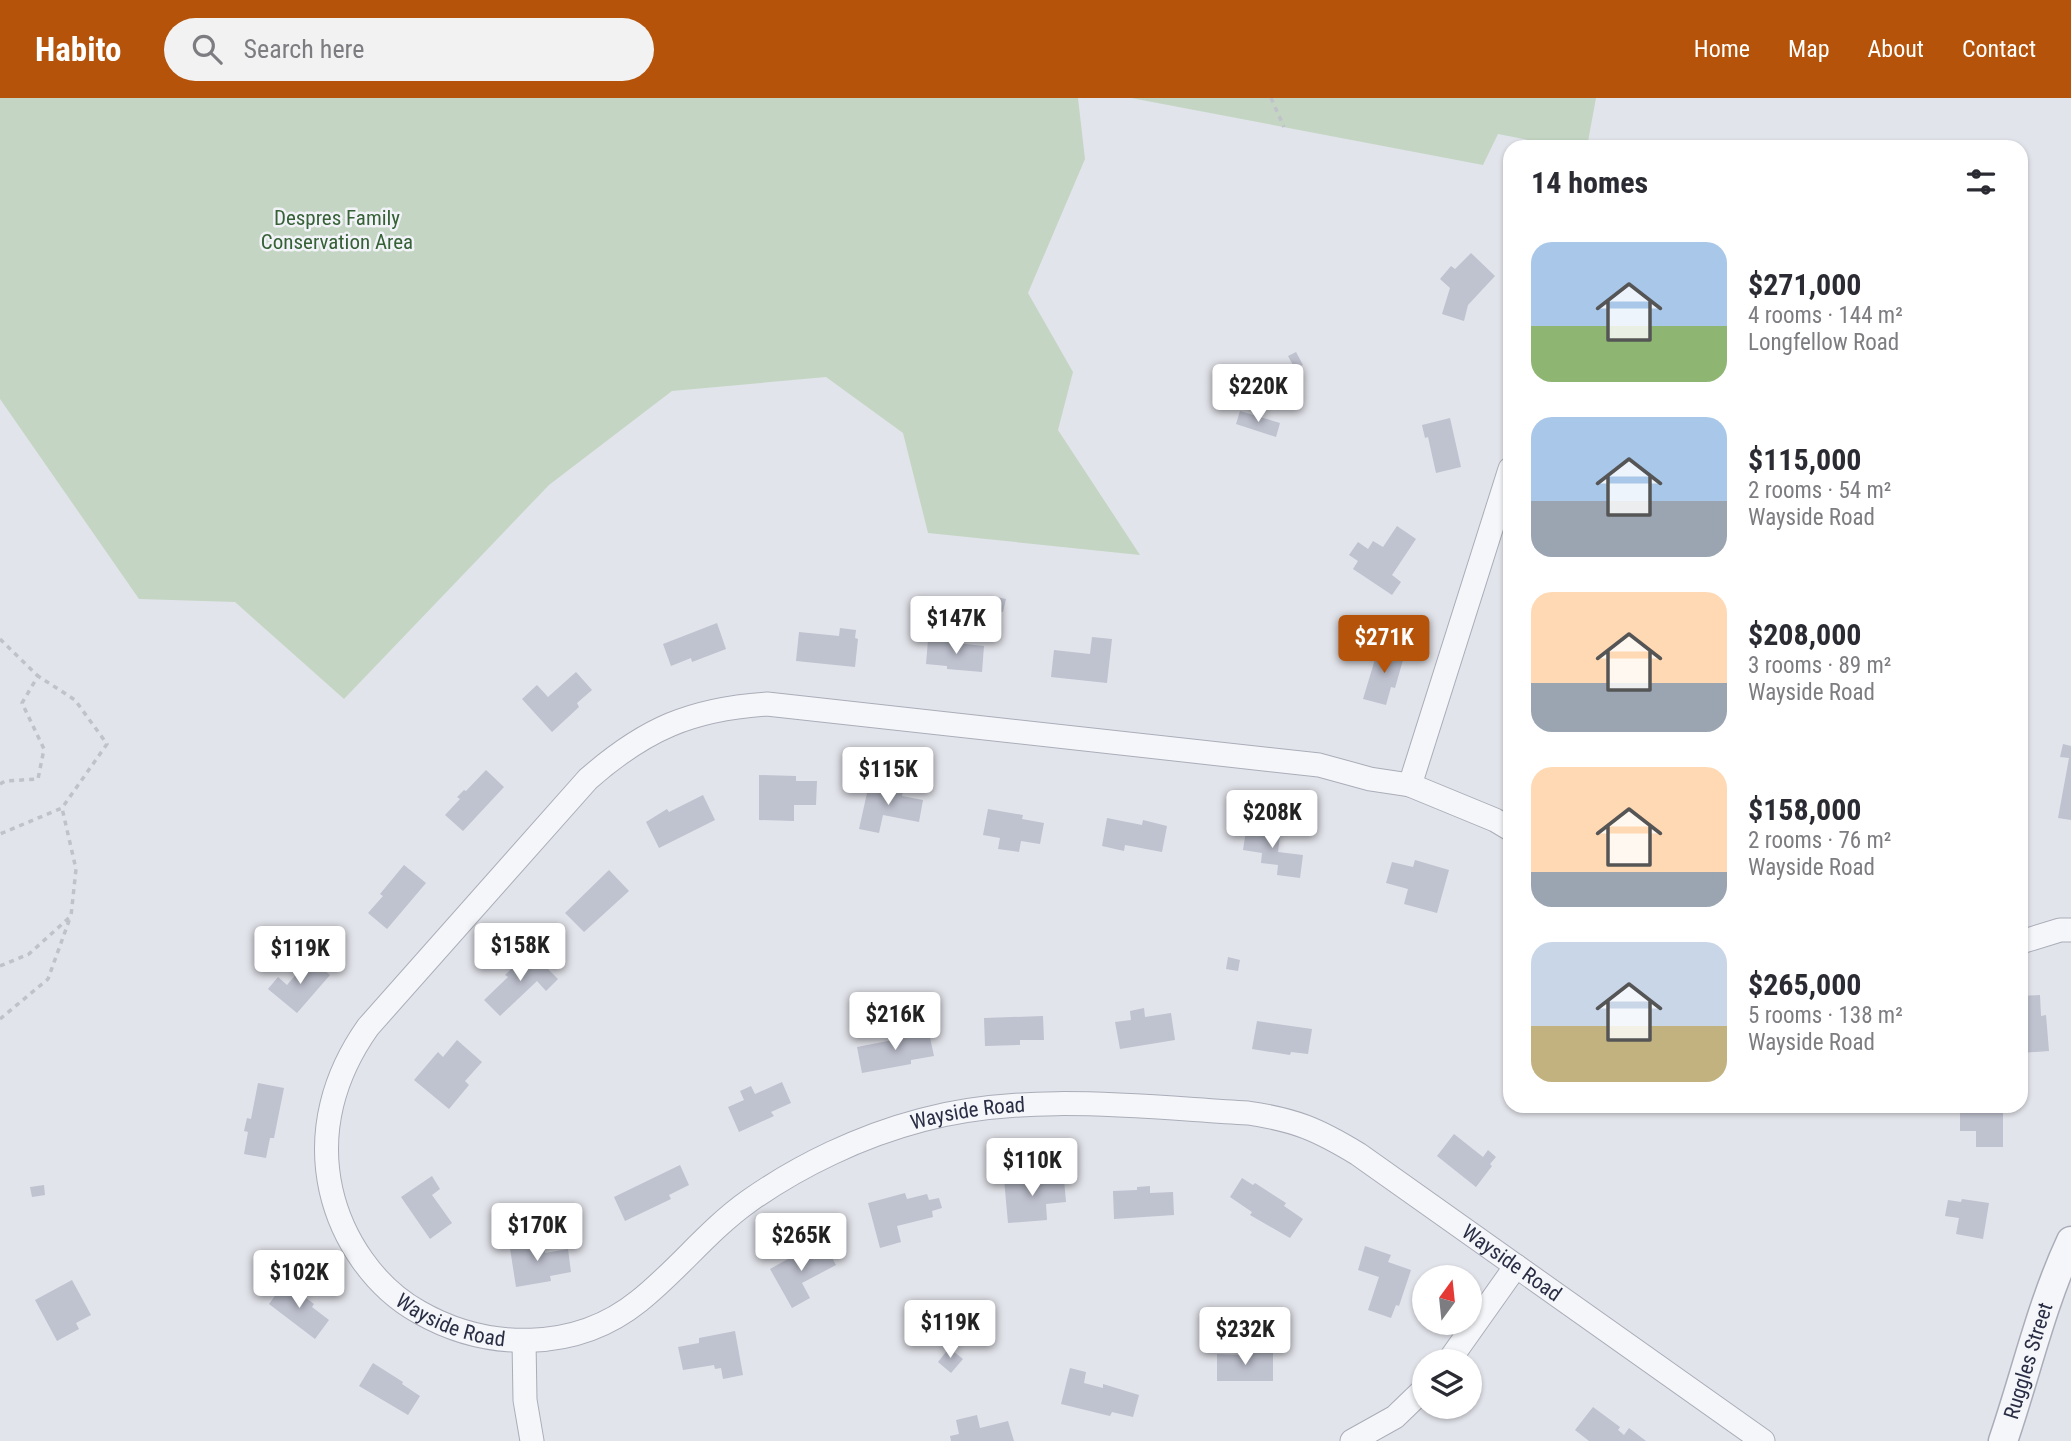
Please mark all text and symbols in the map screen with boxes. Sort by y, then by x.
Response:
search box [164,18,654,81]
text: Habito [35,30,122,69]
icon: search [188,30,226,68]
text: Search here [244,34,364,64]
text: Home [1694,35,1750,63]
text: Map [1788,35,1830,63]
text: About [1868,35,1924,63]
text: Contact [1962,35,2036,63]
icon: filters [1962,163,2000,201]
text: 14 homes [1531,165,1648,200]
park label: Despres Family Conservation Area [261,206,413,254]
text: $271,000 [1748,267,1861,302]
icon: home [1587,270,1671,354]
text: 4 rooms · 144 m² [1748,302,1903,329]
text: Longfellow Road [1748,329,1899,356]
pin: $220K [1209,364,1307,424]
text: $220K [1228,373,1288,400]
text: $115,000 [1748,442,1861,477]
icon: home [1587,445,1671,529]
text: 2 rooms · 54 m² [1748,477,1891,504]
text: Wayside Road [1748,504,1875,531]
pin: $147K [907,596,1005,656]
text: $147K [926,605,986,632]
pin: $271K [1335,616,1433,675]
text: $208,000 [1748,617,1861,652]
icon: home [1587,620,1671,704]
text: $271K [1354,624,1414,651]
text: 3 rooms · 89 m² [1748,652,1891,679]
text: Wayside Road [1748,679,1875,706]
pin: $115K [839,748,937,807]
text: $115K [858,756,918,783]
pin: $208K [1223,790,1321,850]
text: $158,000 [1748,792,1861,827]
icon: home [1587,795,1671,879]
text: $208K [1242,799,1302,826]
text: 2 rooms · 76 m² [1748,827,1891,854]
text: Wayside Road [1748,854,1875,881]
pin: $158K [471,924,569,983]
pin: $119K [251,926,349,986]
text: $158K [490,932,550,959]
text: $119K [270,935,330,962]
text: $265,000 [1748,967,1861,1002]
icon: home [1587,970,1671,1054]
pin: $216K [846,992,944,1052]
text: $216K [865,1001,925,1028]
text: 5 rooms · 138 m² [1748,1002,1903,1029]
text: Wayside Road [1748,1029,1875,1056]
street label: Wayside Road [908,1093,1026,1135]
pin: $110K [983,1138,1081,1198]
text: $110K [1002,1147,1062,1174]
pin: $170K [488,1204,586,1263]
text: $170K [507,1212,567,1239]
pin: $265K [752,1214,850,1273]
street label: Wayside Road [1457,1220,1566,1306]
text: $265K [771,1222,831,1249]
pin: $102K [250,1250,348,1310]
text: $102K [269,1259,329,1286]
north arrow [1412,1265,1482,1335]
map controls [1412,1265,1482,1419]
street label: Wayside Road [391,1289,507,1351]
pin: $119K [901,1300,999,1360]
street label: Ruggles Street [1999,1300,2058,1422]
pin: $232K [1196,1308,1294,1367]
text: $119K [920,1309,980,1336]
text: $232K [1215,1316,1275,1343]
button: layers [1412,1349,1482,1419]

